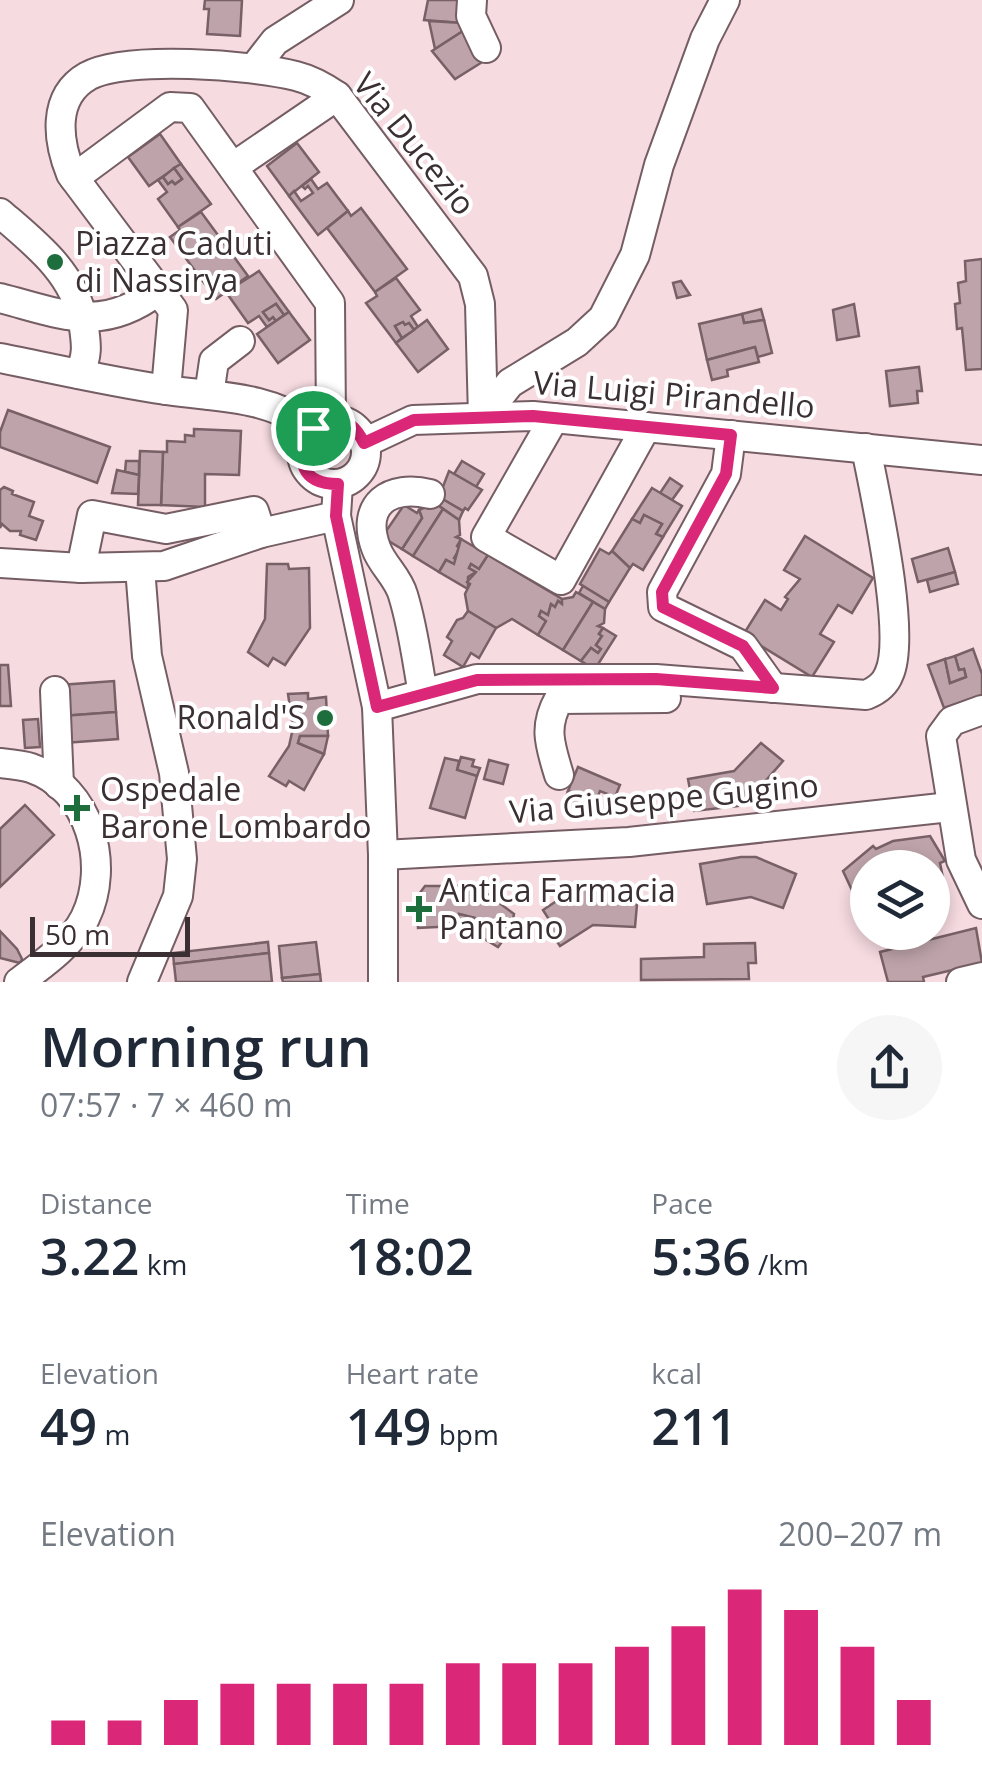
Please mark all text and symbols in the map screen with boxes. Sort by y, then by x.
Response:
street label: Via Ducezio [344,63,486,223]
place label: Piazza Caduti di Nassirya [75,221,273,301]
marker: Piazza Caduti di Nassirya [44,251,66,273]
street label: Via Luigi Pirandello [532,360,817,427]
pin [271,386,356,471]
icon: arrive [286,401,341,456]
place label: Ronald'S [176,695,305,738]
marker: Ronald'S [314,707,336,729]
street label: Via Giuseppe Gugino [508,763,820,832]
place label: Ospedale Barone Lombardo [100,767,372,847]
marker: Ospedale Barone Lombardo [64,795,90,821]
map controls [850,850,950,950]
button: layers [850,850,950,950]
place label: Antica Farmacia Pantano [439,868,676,948]
marker: Antica Farmacia Pantano [408,898,430,920]
scale bar [30,912,190,956]
text: 50 m [45,915,110,953]
text: Morning run [40,1008,372,1083]
button: share [837,1015,942,1120]
text: 07:57 · 7 × 460 m [40,1083,293,1126]
text: Distance [40,1184,153,1222]
text: Time [346,1184,410,1222]
text: Pace [651,1184,713,1222]
text: 3.22 [40,1222,139,1290]
text: 18:02 [346,1222,474,1290]
text: 5:36 [651,1222,751,1290]
text: km [139,1245,187,1283]
text: /km [751,1245,809,1283]
text: Elevation [40,1354,159,1392]
text: Heart rate [346,1354,479,1392]
text: kcal [651,1354,702,1392]
text: 49 [40,1392,97,1460]
text: 149 [346,1392,431,1460]
text: 211 [651,1392,737,1460]
text: m [97,1415,130,1453]
text: bpm [431,1415,499,1453]
text: Elevation [40,1512,176,1555]
text: 200–207 m [778,1512,942,1555]

